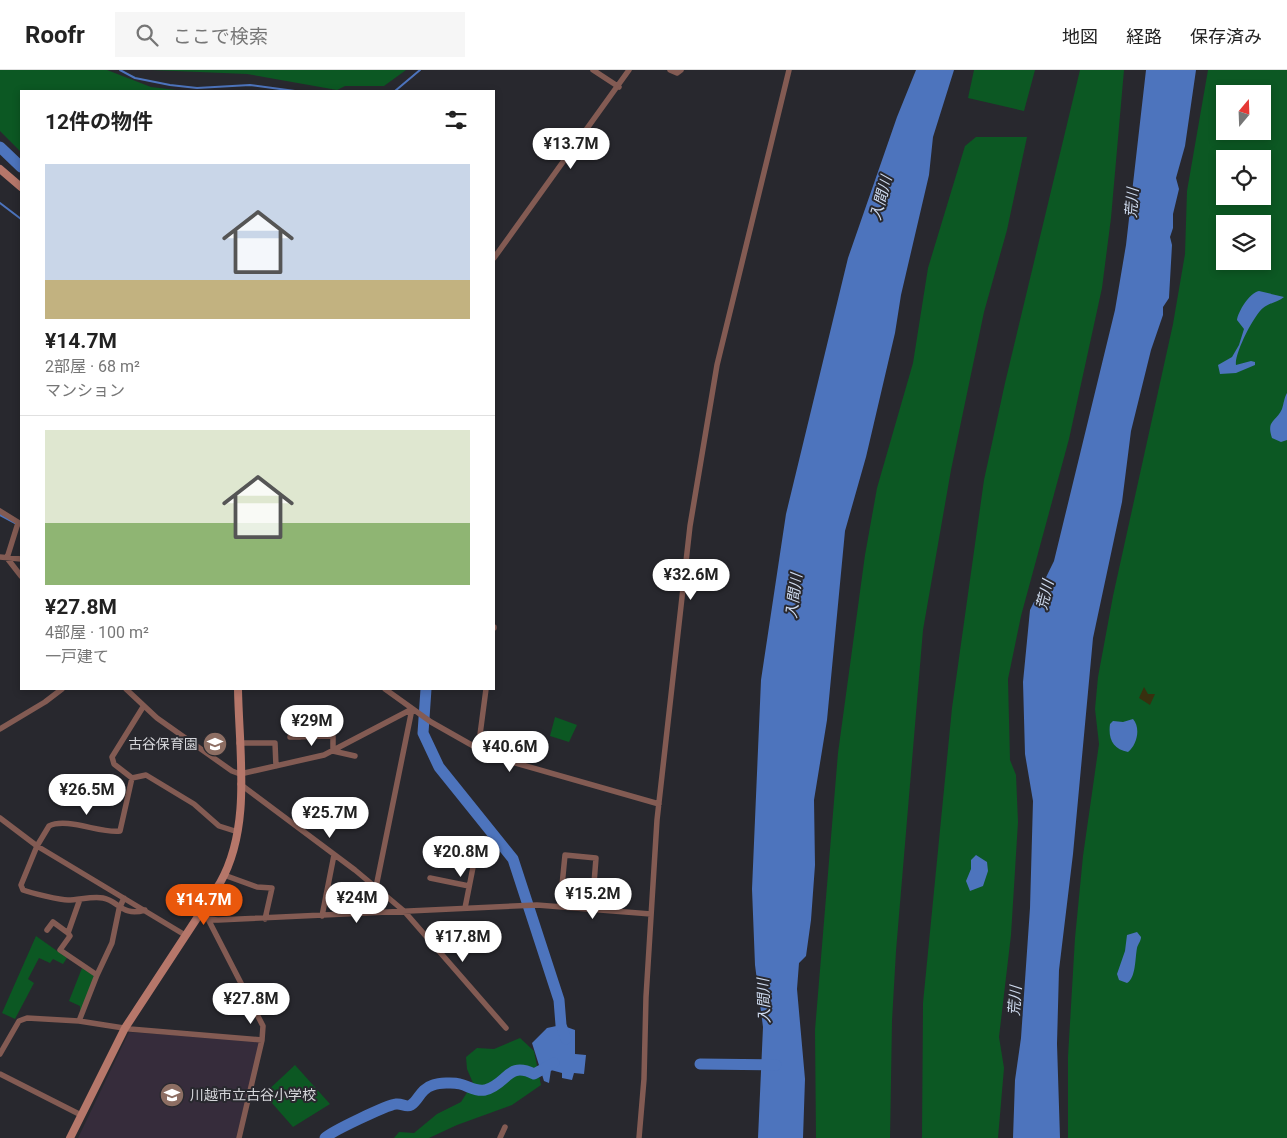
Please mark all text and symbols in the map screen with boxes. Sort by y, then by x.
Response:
search box [115,12,465,57]
text: Roofr [25,21,85,49]
icon: search [133,21,161,49]
text: ここで検索 [173,25,268,48]
text: 地図 [1062,26,1098,47]
text: 経路 [1126,26,1162,47]
text: 保存済み [1190,26,1262,47]
north arrow [1216,85,1271,140]
map controls [1216,85,1271,270]
icon: filters [442,106,470,134]
text: 12件の物件 [45,110,153,134]
pin: ¥13.7M [530,128,612,170]
text: ¥13.7M [544,134,598,153]
button: locate [1216,150,1271,205]
water label: 入間川 [866,172,896,222]
water label: 荒川 [1122,185,1142,219]
icon: home [213,197,303,287]
button: layers [1216,215,1271,270]
text: ¥14.7M [45,329,117,353]
text: 2部屋 · 68 m² [45,357,140,376]
text: マンション [45,381,125,400]
icon: home [213,462,303,552]
pin: ¥32.6M [650,558,732,601]
text: ¥32.6M [664,565,718,584]
water label: 入間川 [782,571,806,619]
water label: 荒川 [1033,576,1058,612]
text: ¥27.8M [45,595,117,619]
text: 4部屋 · 100 m² [45,623,149,642]
text: 一戸建て [45,647,109,666]
pin: ¥29M [282,704,342,747]
text: ¥29M [292,711,332,730]
pin: ¥40.6M [469,730,551,773]
school or university icon: 古谷保育園 [202,731,228,757]
place label: 古谷保育園 [128,736,198,752]
text: ¥40.6M [483,737,537,756]
pin: ¥26.5M [46,774,128,816]
text: ¥26.5M [60,780,114,799]
pin: ¥25.7M [289,796,371,839]
text: ¥25.7M [303,803,357,822]
pin: ¥20.8M [420,836,502,878]
text: ¥20.8M [434,842,488,861]
pin: ¥15.2M [552,878,634,920]
pin: ¥24M [327,882,387,924]
pin: ¥14.7M [163,884,245,926]
text: ¥15.2M [566,884,620,903]
text: ¥24M [337,888,377,907]
text: ¥14.7M [177,890,231,909]
pin: ¥17.8M [422,920,504,963]
text: ¥17.8M [436,927,490,946]
water label: 入間川 [754,976,774,1024]
pin: ¥27.8M [210,982,292,1025]
water label: 荒川 [1005,983,1025,1017]
text: ¥27.8M [224,989,278,1008]
school or university icon: 川越市立古谷小学校 [159,1082,185,1108]
place label: 川越市立古谷小学校 [190,1087,316,1103]

